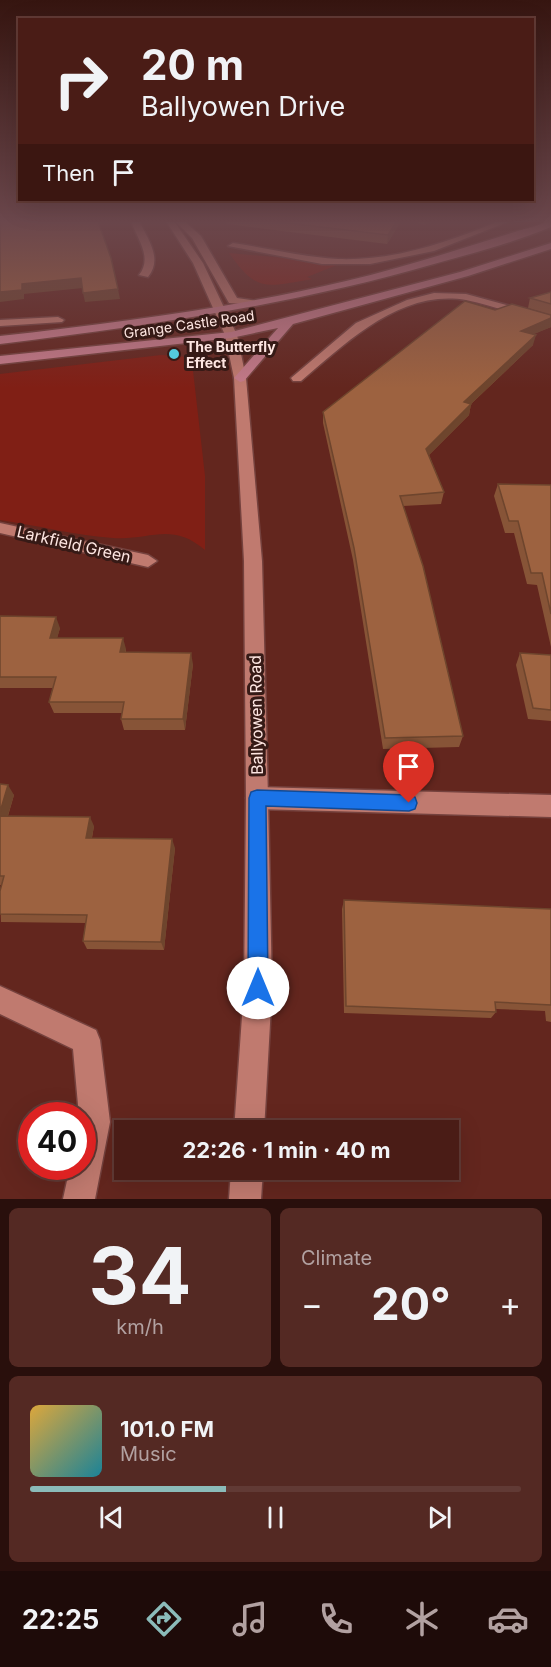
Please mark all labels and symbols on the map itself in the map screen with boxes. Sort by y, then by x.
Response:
street label: Grange Castle Road [123,306,255,342]
place label: The Butterfly Effect [186,338,276,371]
marker: The Butterfly Effect [167,347,181,361]
street label: Larkfield Green [15,521,133,567]
street label: Ballyowen Road [245,655,267,775]
pin [383,741,434,803]
position arrow [226,956,290,1020]
speed limit sign: 40 [18,1102,96,1180]

